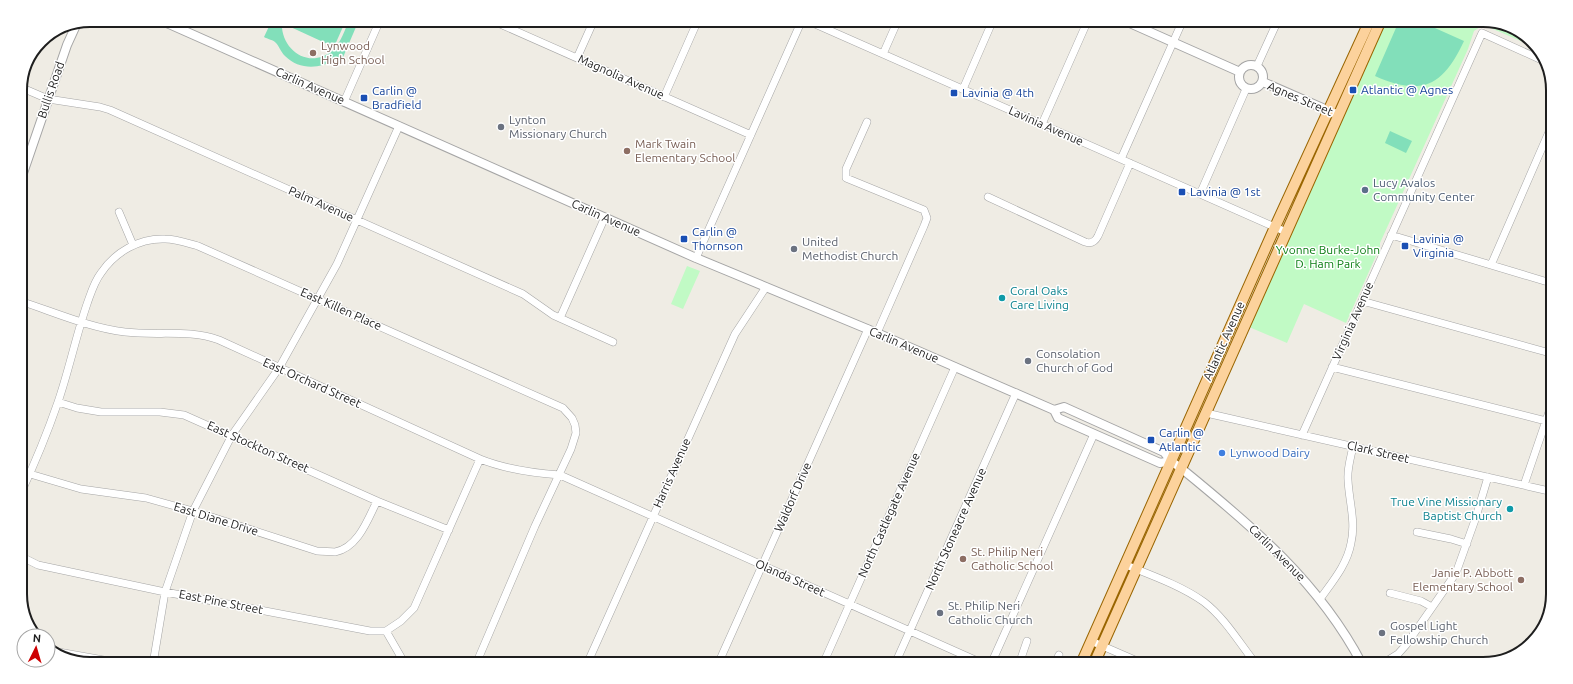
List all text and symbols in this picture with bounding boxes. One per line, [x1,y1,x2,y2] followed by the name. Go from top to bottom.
[321,39,385,66] place label: Lynwood High School
[308,48,318,58] marker: Lynwood High School
[576,52,666,101] street label: Magnolia Avenue
[35,60,66,120] street label: Bullis Road
[274,65,347,107] street label: Carlin Avenue
[1266,79,1335,118] street label: Agnes Street
[1361,83,1453,96] place label: Atlantic @ Agnes
[372,84,422,111] place label: Carlin @ Bradfield
[1348,85,1358,95] marker: Atlantic @ Agnes
[962,86,1034,99] place label: Lavinia @ 4th
[949,88,959,98] marker: Lavinia @ 4th
[359,93,369,103] marker: Carlin @ Bradfield
[1007,103,1085,148] street label: Lavinia Avenue
[509,113,607,140] place label: Lynton Missionary Church
[496,122,506,132] marker: Lynton Missionary Church
[635,137,735,164] place label: Mark Twain Elementary School
[622,146,632,156] marker: Mark Twain Elementary School
[1373,176,1475,203] place label: Lucy Avalos Community Center
[287,183,356,224] street label: Palm Avenue
[1190,185,1261,198] place label: Lavinia @ 1st
[1360,185,1370,195] marker: Lucy Avalos Community Center
[1177,187,1187,197] marker: Lavinia @ 1st
[570,197,643,239] street label: Carlin Avenue
[692,225,743,252] place label: Carlin @ Thornson
[1413,232,1464,259] place label: Lavinia @ Virginia
[679,234,689,244] marker: Carlin @ Thornson
[802,235,898,262] place label: United Methodist Church
[1400,241,1410,251] marker: Lavinia @ Virginia
[1276,243,1380,270] park label: Yvonne Burke-John D. Ham Park
[789,244,799,254] marker: United Methodist Church
[1329,280,1376,362] street label: Virginia Avenue
[1010,284,1069,311] place label: Coral Oaks Care Living
[299,285,384,332] street label: East Killen Place
[997,293,1007,303] marker: Coral Oaks Care Living
[1200,299,1247,382] street label: Atlantic Avenue
[868,324,941,365] street label: Carlin Avenue
[1036,347,1113,374] place label: Consolation Church of God
[261,355,363,410] street label: East Orchard Street
[1023,356,1033,366] marker: Consolation Church of God
[205,418,311,475] street label: East Stockton Street
[1159,426,1204,453] place label: Carlin @ Atlantic
[1146,435,1156,445] marker: Carlin @ Atlantic
[650,436,693,510] street label: Harris Avenue
[1346,438,1411,465] street label: Clark Street
[1230,446,1310,459] place label: Lynwood Dairy
[1217,448,1227,458] marker: Lynwood Dairy
[855,450,922,579] street label: North Castlegate Avenue
[771,460,814,533] street label: Waldorf Drive
[923,466,988,592] street label: North Stoneacre Avenue
[1391,495,1502,522] place label: True Vine Missionary Baptist Church
[172,499,260,538] street label: East Diane Drive
[1505,504,1515,514] marker: True Vine Missionary Baptist Church
[1247,522,1308,583] street label: Carlin Avenue
[971,545,1053,572] place label: St. Philip Neri Catholic School
[958,554,968,564] marker: St. Philip Neri Catholic School
[753,556,827,599] street label: Olanda Street
[1413,566,1513,593] place label: Janie P. Abbott Elementary School
[1516,575,1526,585] marker: Janie P. Abbott Elementary School
[178,587,265,616] street label: East Pine Street
[948,599,1033,626] place label: St. Philip Neri Catholic Church
[935,608,945,618] marker: St. Philip Neri Catholic Church
[1390,619,1488,646] place label: Gospel Light Fellowship Church
[16,628,56,668] north arrow
[1377,628,1387,638] marker: Gospel Light Fellowship Church
[32,632,41,644] text: N

